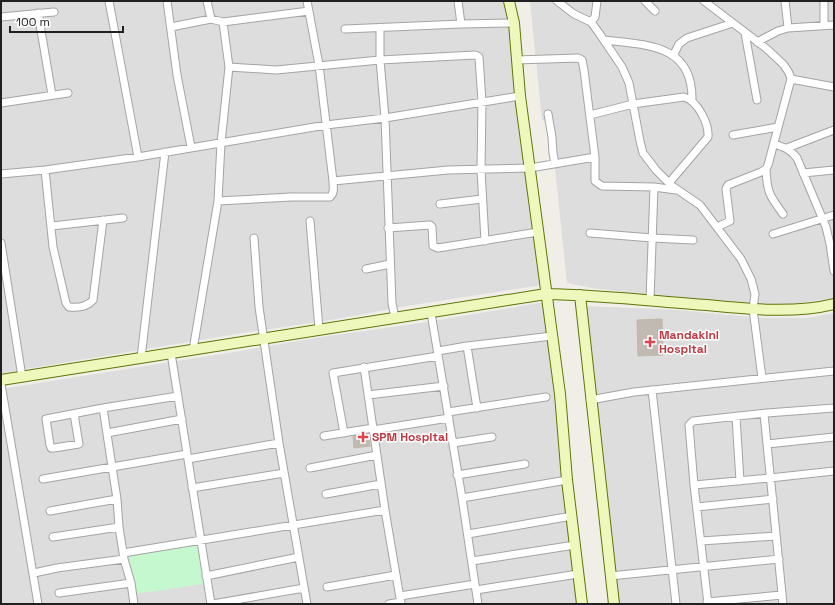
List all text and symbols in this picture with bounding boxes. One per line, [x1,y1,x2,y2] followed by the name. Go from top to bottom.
[10,8,123,34] scale bar
[16,14,50,30] text: 100 m
[659,327,719,357] place label: Mandakini Hospital
[644,336,656,348] marker: Mandakini Hospital
[372,429,448,445] place label: SPM Hospital
[357,431,369,443] marker: SPM Hospital

